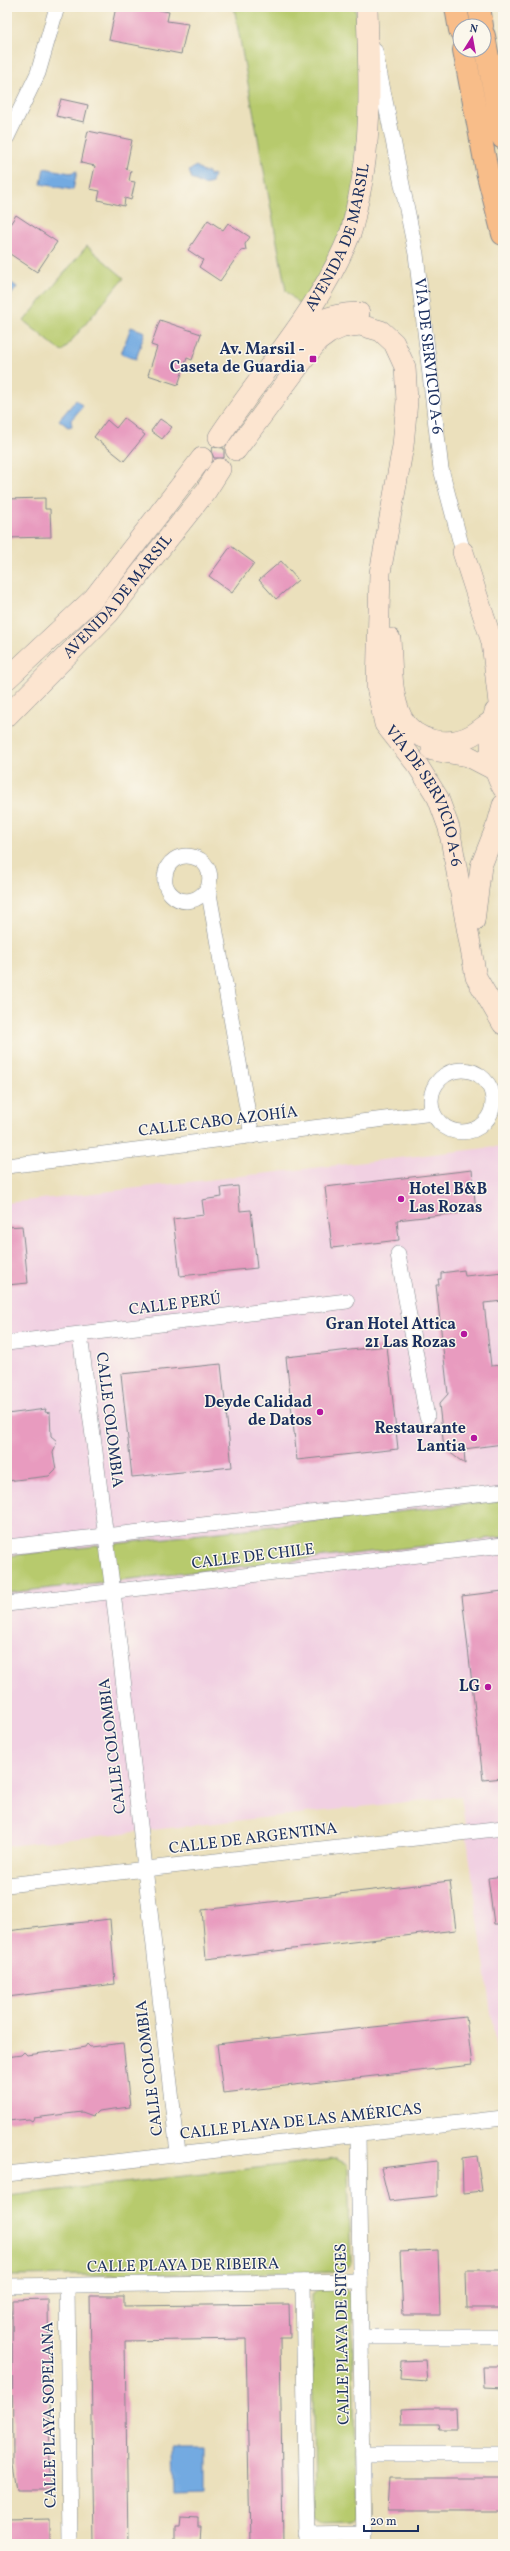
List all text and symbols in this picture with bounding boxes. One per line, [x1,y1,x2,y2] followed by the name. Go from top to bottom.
[452,18,492,58] north arrow
[468,22,479,38] text: N
[300,162,376,316] street label: AVENIDA DE MARSIL
[408,277,448,436] street label: VÍA DE SERVICIO A-6
[170,339,305,379] place label: Av. Marsil - Caseta de Guardia
[308,354,318,364] marker: Av. Marsil - Caseta de Guardia
[58,530,178,664] street label: AVENIDA DE MARSIL
[379,721,467,868] street label: VÍA DE SERVICIO A-6
[137,1101,299,1143] street label: CALLE CABO AZOHÍA
[409,1179,487,1219] place label: Hotel B&B Las Rozas
[396,1194,406,1204] marker: Hotel B&B Las Rozas
[128,1288,223,1322] street label: CALLE PERÚ
[326,1314,456,1354] place label: Gran Hotel Attica 21 Las Rozas
[459,1329,469,1339] marker: Gran Hotel Attica 21 Las Rozas
[90,1351,128,1489] street label: CALLE COLOMBIA
[204,1392,312,1432] place label: Deyde Calidad de Datos
[315,1407,325,1417] marker: Deyde Calidad de Datos
[374,1418,466,1458] place label: Restaurante Lantia
[469,1433,479,1443] marker: Restaurante Lantia
[190,1539,316,1575] street label: CALLE DE CHILE
[459,1676,480,1698] place label: LG
[94,1677,132,1815] street label: CALLE COLOMBIA
[483,1682,493,1692] marker: LG
[168,1818,338,1860] street label: CALLE DE ARGENTINA
[131,1999,169,2137] street label: CALLE COLOMBIA
[179,2098,423,2146] street label: CALLE PLAYA DE LAS AMÉRICAS
[330,2243,356,2425] street label: CALLE PLAYA DE SITGES
[87,2253,279,2279] street label: CALLE PLAYA DE RIBEIRA
[37,2322,63,2508] street label: CALLE PLAYA SOPELANA
[364,2507,418,2533] scale bar
[370,2514,397,2530] text: 20 m

